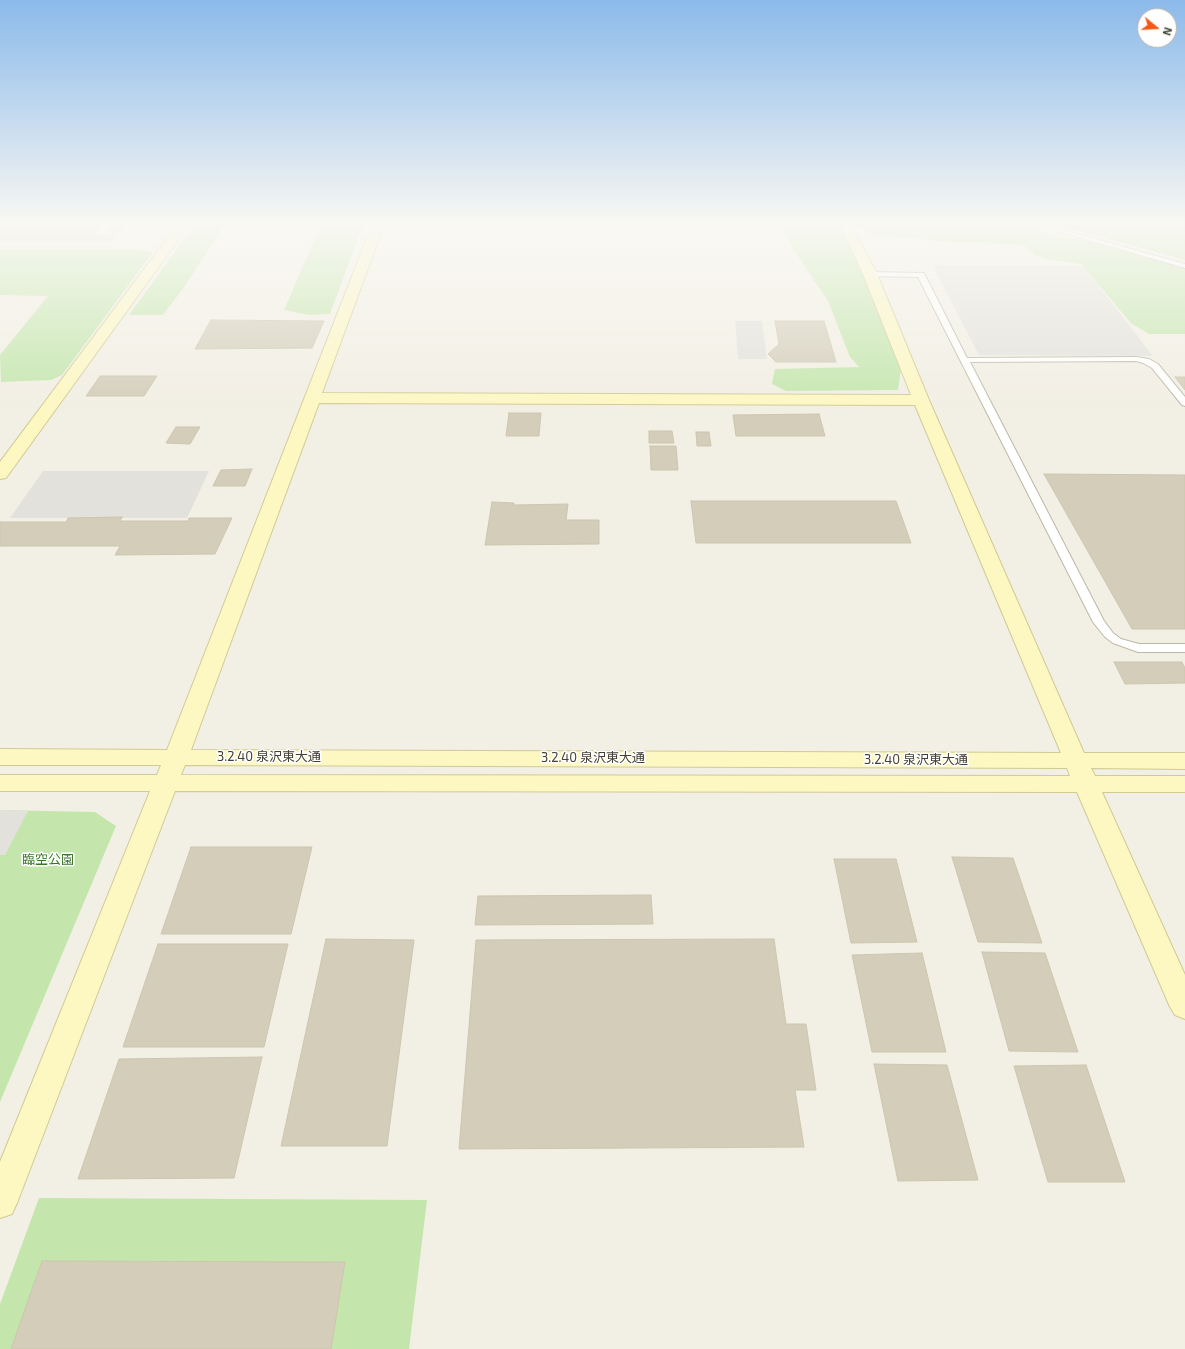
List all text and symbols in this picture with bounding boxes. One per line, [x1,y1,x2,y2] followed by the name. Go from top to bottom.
[1137,8,1177,48] north arrow
[1161,26,1175,37] text: N
[217,749,321,765] street label: 3.2.40 泉沢東大通
[541,750,645,766] street label: 3.2.40 泉沢東大通
[864,752,968,768] street label: 3.2.40 泉沢東大通
[22,852,74,868] park label: 臨空公園

